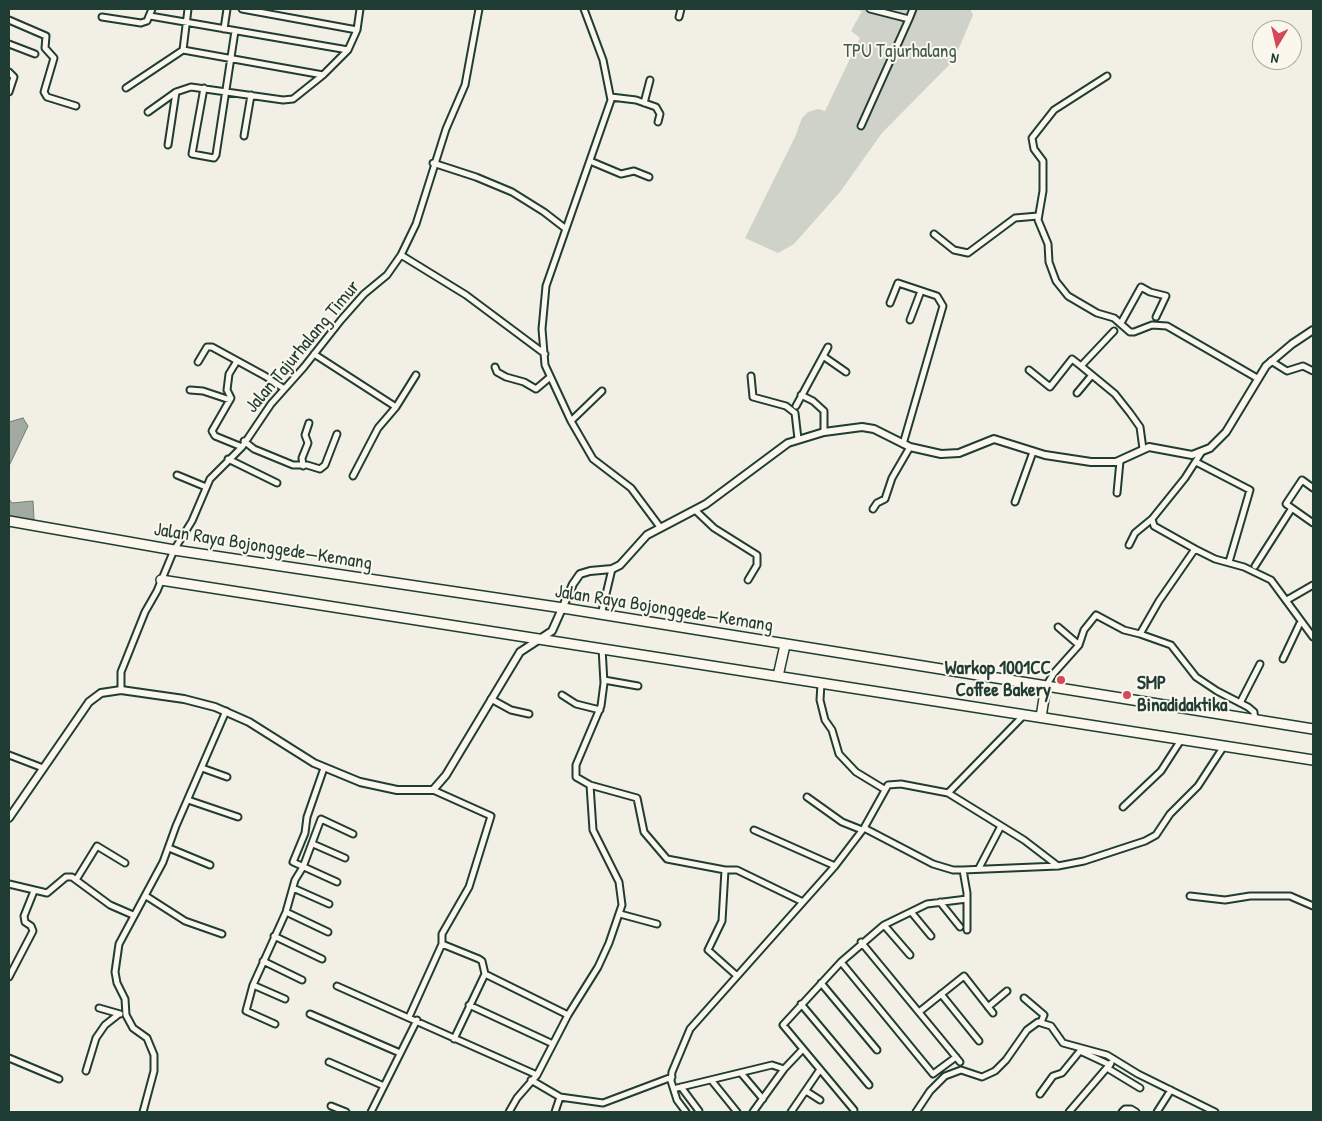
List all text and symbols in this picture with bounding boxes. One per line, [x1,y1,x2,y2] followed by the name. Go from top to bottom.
[1252,20,1302,70] north arrow
[843,41,957,63] park label: TPU Tajurhalang
[1270,49,1280,69] text: N
[241,276,365,418] street label: Jalan Tajurhalang Timur
[152,518,374,576] street label: Jalan Raya Bojonggede—Kemang
[553,580,775,638] street label: Jalan Raya Bojonggede—Kemang
[945,658,1051,702] place label: Warkop 1001CC Coffee Bakery
[1137,673,1227,717] place label: SMP Binadidaktika
[1055,674,1067,686] marker: Warkop 1001CC Coffee Bakery
[1121,689,1133,701] marker: SMP Binadidaktika

